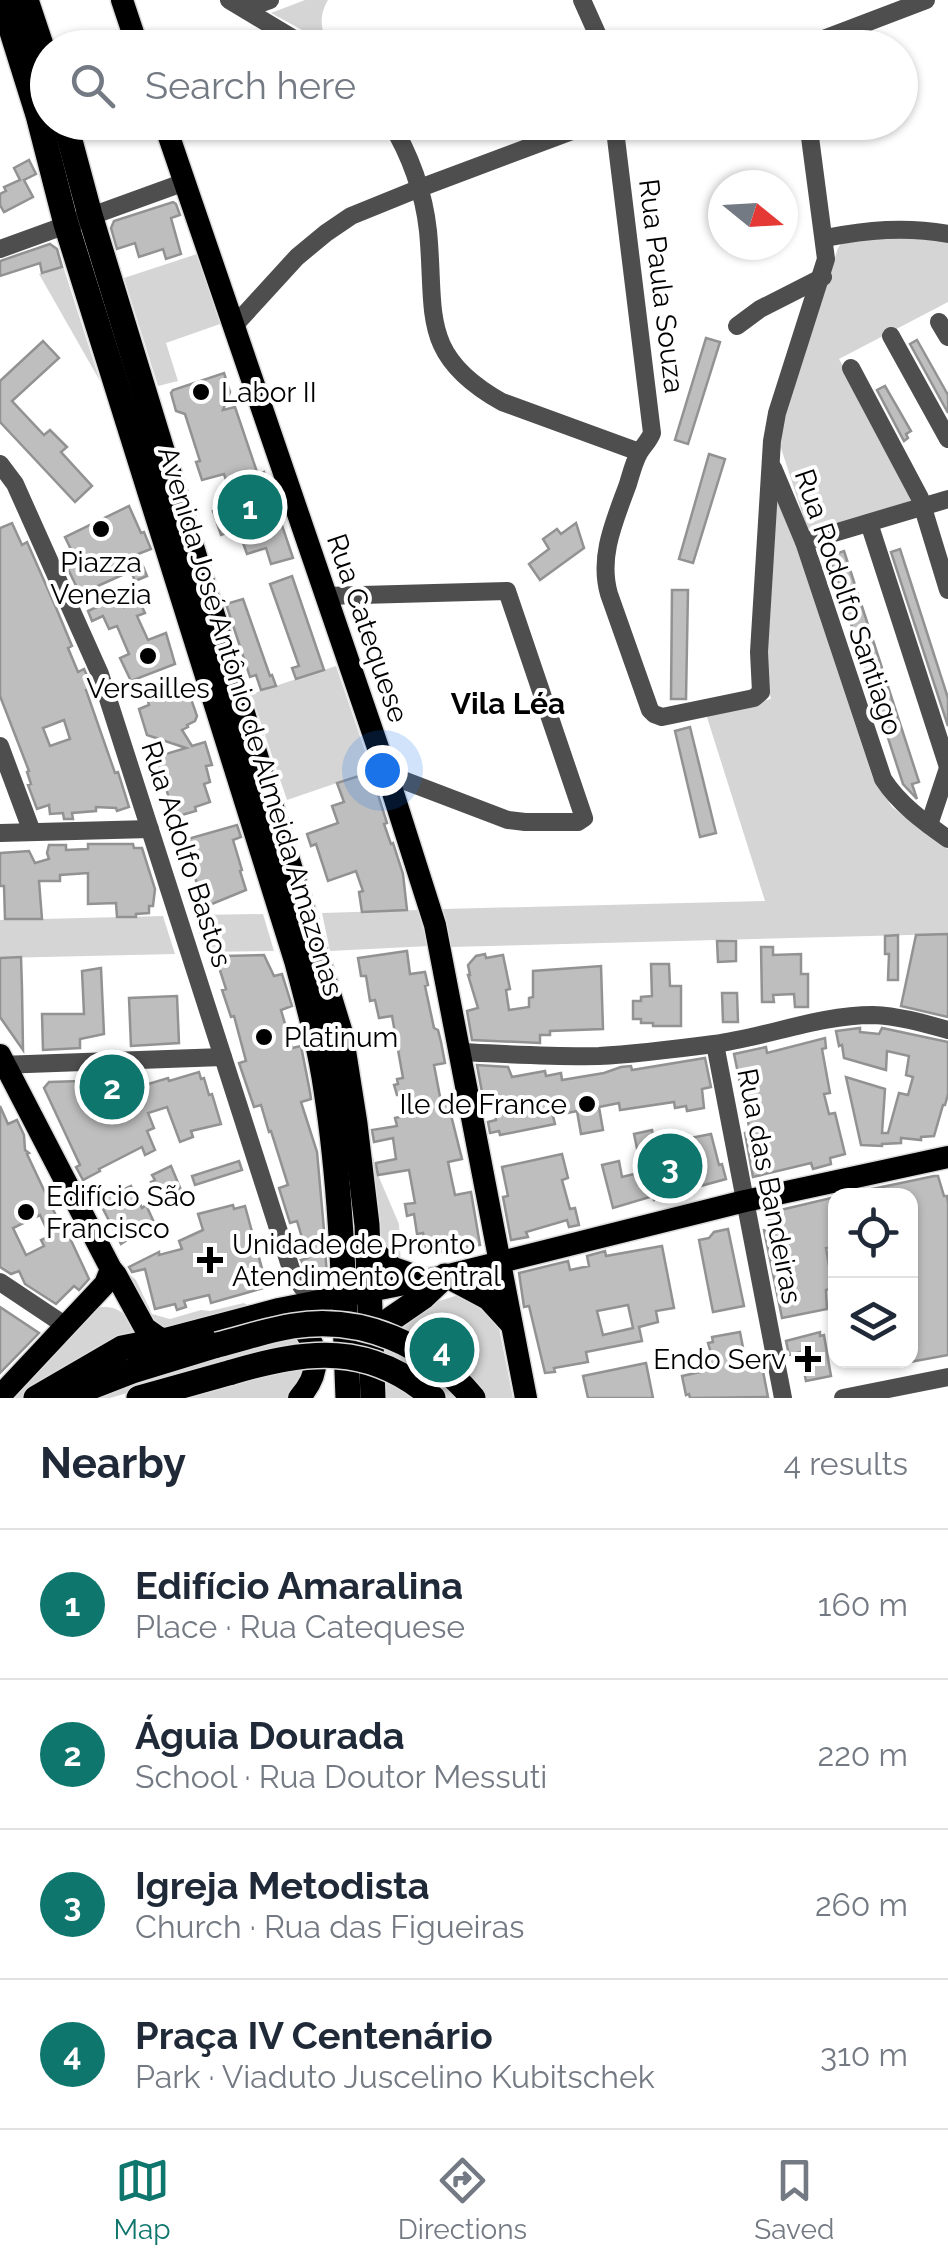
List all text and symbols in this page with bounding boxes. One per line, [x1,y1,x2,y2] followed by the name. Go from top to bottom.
[30,30,918,140] search box
[65,58,120,113] icon: search
[145,63,356,108] text: Search here
[708,170,798,260] north arrow
[632,177,691,395] street label: Rua Paula Souza
[221,376,317,409] place label: Labor II
[190,381,212,403] marker: Labor II
[151,443,350,1000] street label: Avenida José Antônio de Almeida Amazonas
[788,465,910,739] street label: Rua Rodolfo Santiago
[218,470,282,544] pin: 1
[90,518,112,540] marker: Piazza Venezia
[320,529,415,727] street label: Rua Catequese
[50,546,152,611] place label: Piazza Venezia
[137,645,159,667] marker: Versailles
[86,672,210,705] place label: Versailles
[451,686,565,721] district label: Vila Léa
[134,737,239,971] street label: Rua Adolfo Bastos
[357,745,408,796] your location
[284,1021,398,1054] place label: Platinum
[253,1026,275,1048] marker: Platinum
[80,1050,144,1124] pin: 2
[730,1066,809,1307] street label: Rua das Bandeiras
[399,1088,567,1121] place label: Ile de France
[576,1093,598,1115] marker: Ile de France
[638,1128,702,1204] pin: 3
[46,1180,196,1245] place label: Edifício São Francisco
[828,1188,918,1368] map controls
[828,1188,918,1278] button: locate
[15,1201,37,1223] marker: Edifício São Francisco
[232,1228,501,1293] place label: Unidade de Pronto Atendimento Central
[197,1247,223,1273] marker: Unidade de Pronto Atendimento Central
[828,1278,918,1368] button: layers
[410,1312,474,1388] pin: 4
[653,1343,786,1376] place label: Endo Serv
[795,1346,821,1372] marker: Endo Serv
[40,1439,186,1488] text: Nearby
[784,1445,908,1482] text: 4 results
[135,1563,463,1608] text: Edifício Amaralina
[65,1586,80,1623] text: 1
[818,1586,908,1623] text: 160 m
[135,1608,465,1645] text: Place · Rua Catequese
[135,1713,405,1758] text: Águia Dourada
[63,1736,82,1773] text: 2
[818,1736,908,1773] text: 220 m
[135,1758,547,1795] text: School · Rua Doutor Messuti
[135,1863,429,1908] text: Igreja Metodista
[64,1886,81,1923] text: 3
[815,1886,908,1923] text: 260 m
[135,1908,525,1945] text: Church · Rua das Figueiras
[135,2013,493,2058] text: Praça IV Centenário
[63,2036,82,2073] text: 4
[820,2036,908,2073] text: 310 m
[135,2058,655,2095] text: Park · Viaduto Juscelino Kubitschek
[114,2153,171,2246] tab: Map
[398,2153,527,2246] tab: Directions
[754,2153,834,2246] tab: Saved

